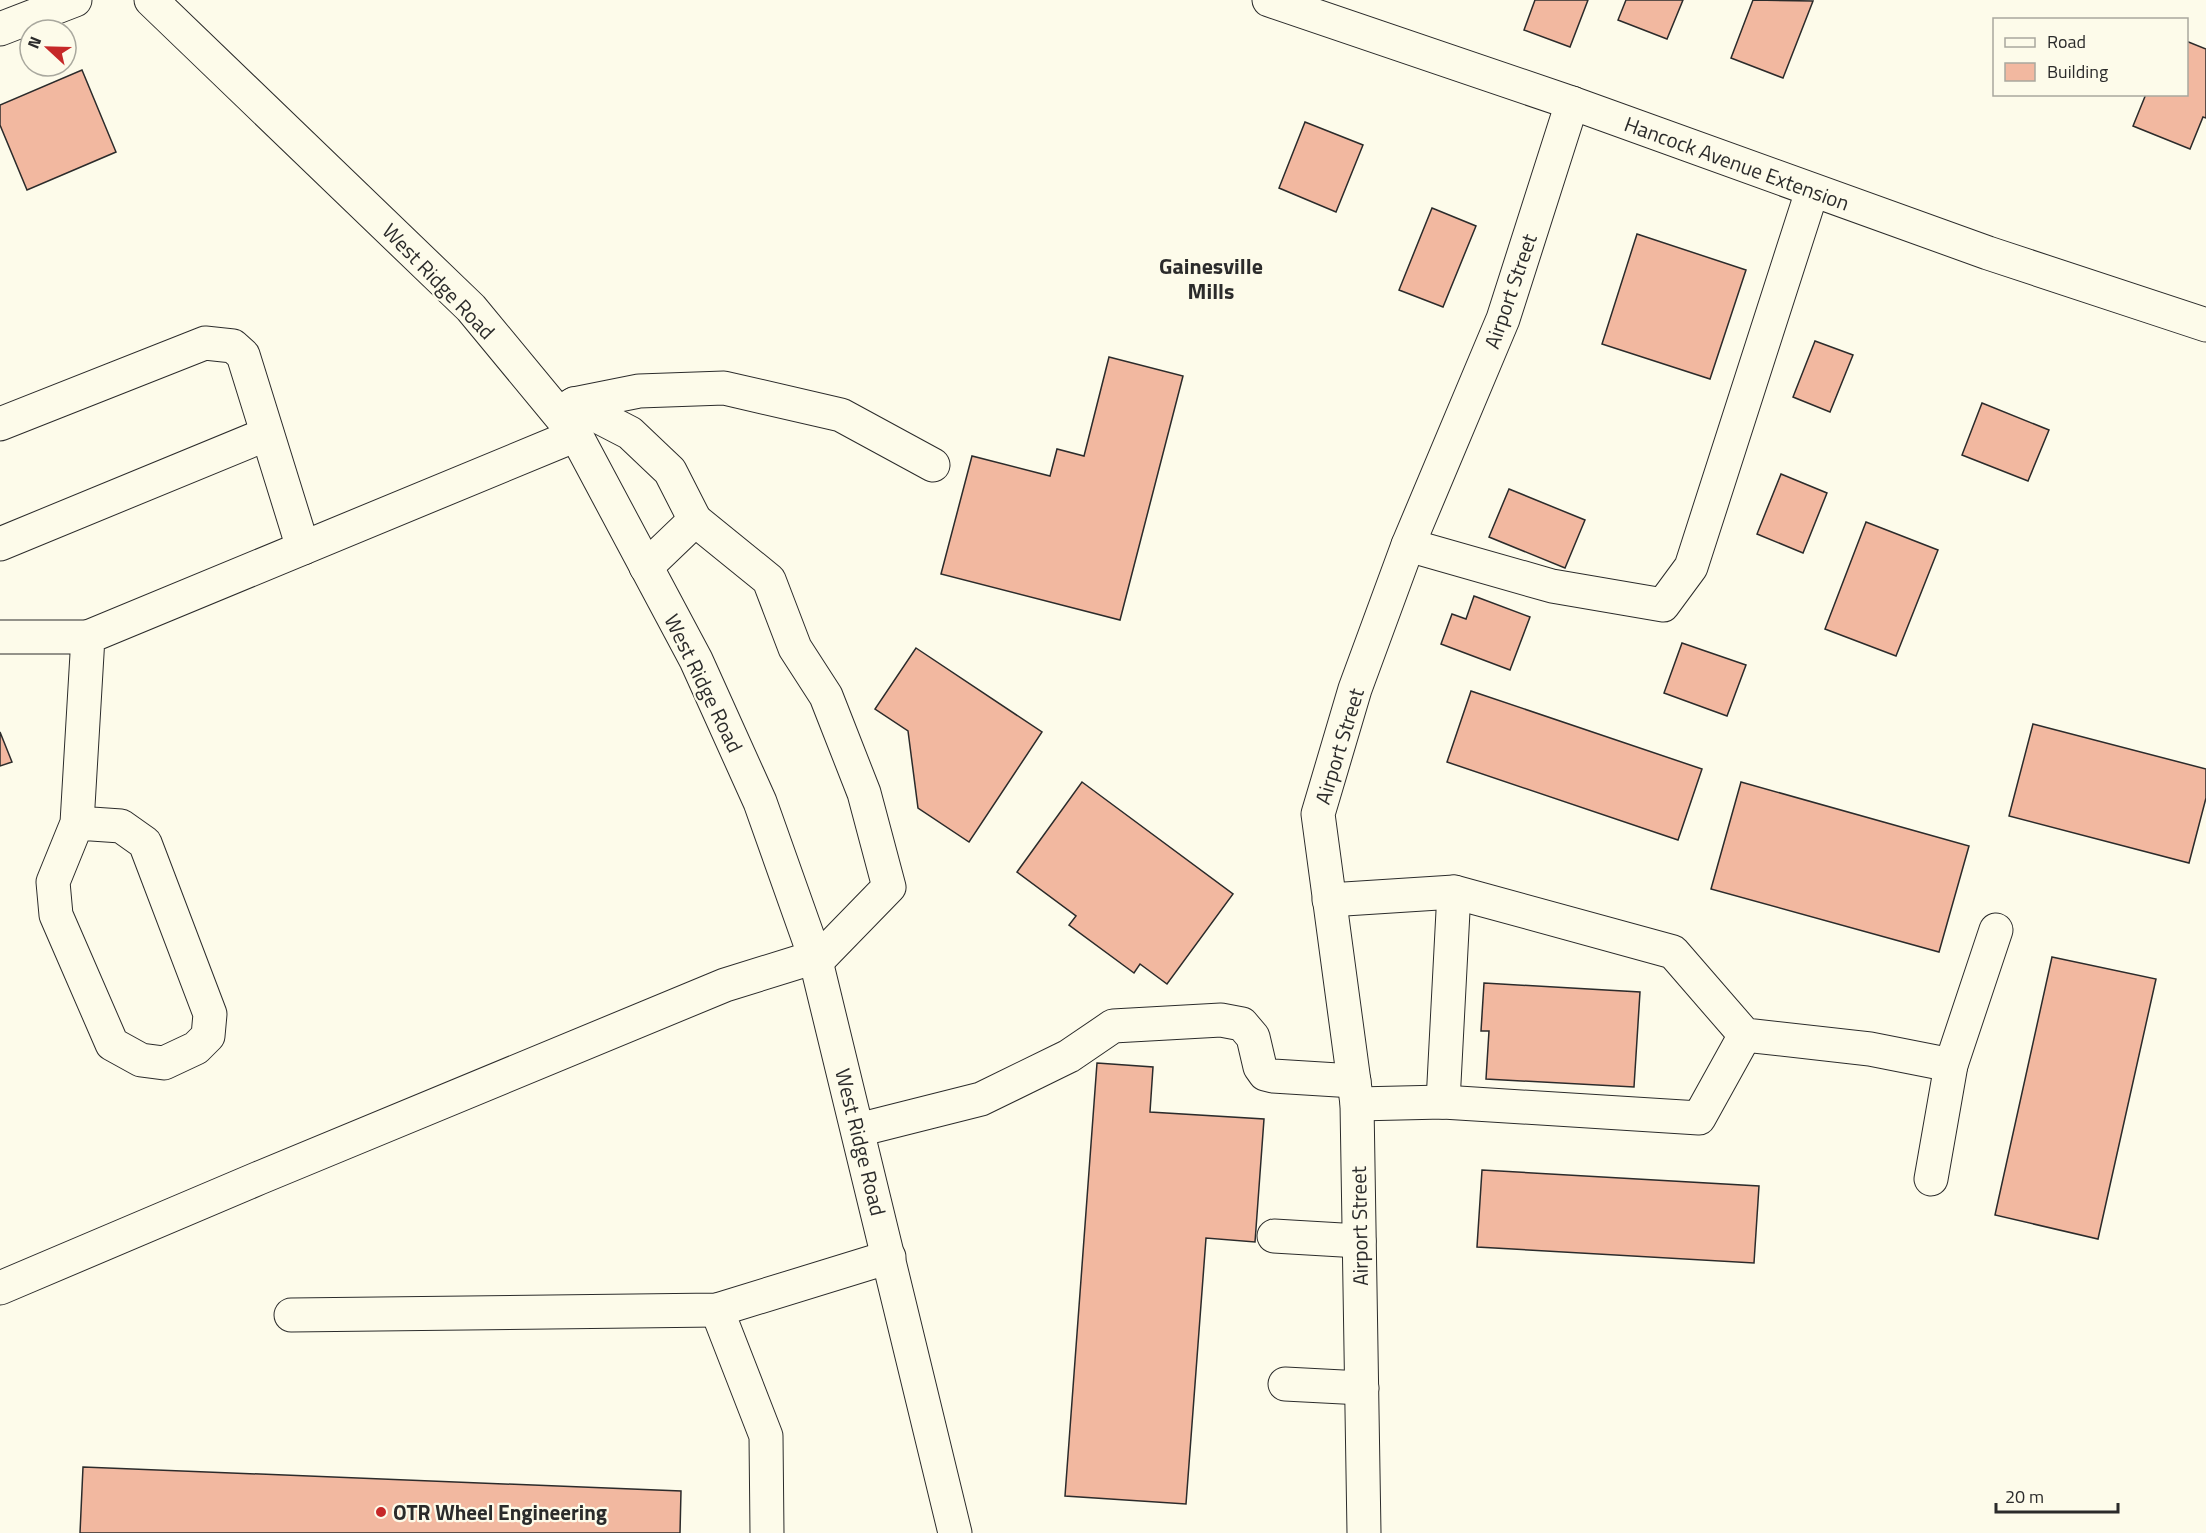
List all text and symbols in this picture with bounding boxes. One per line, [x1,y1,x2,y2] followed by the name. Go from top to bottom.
[18,18,78,78] north arrow
[1993,18,2188,96] legend
[2047,28,2086,55] text: Road
[21,33,47,52] text: N
[2047,58,2108,85] text: Building
[1620,107,1854,219] street label: Hancock Avenue Extension
[375,216,503,346] street label: West Ridge Road
[1475,229,1545,353] street label: Airport Street
[1159,249,1263,308] district label: Gainesville Mills
[657,608,751,758] street label: West Ridge Road
[1306,683,1372,808] street label: Airport Street
[827,1065,895,1219] street label: West Ridge Road
[1342,1165,1376,1286] street label: Airport Street
[1996,1476,2118,1514] scale bar
[2005,1483,2044,1510] text: 20 m
[393,1496,607,1528] place label: OTR Wheel Engineering
[374,1505,388,1519] marker: OTR Wheel Engineering

